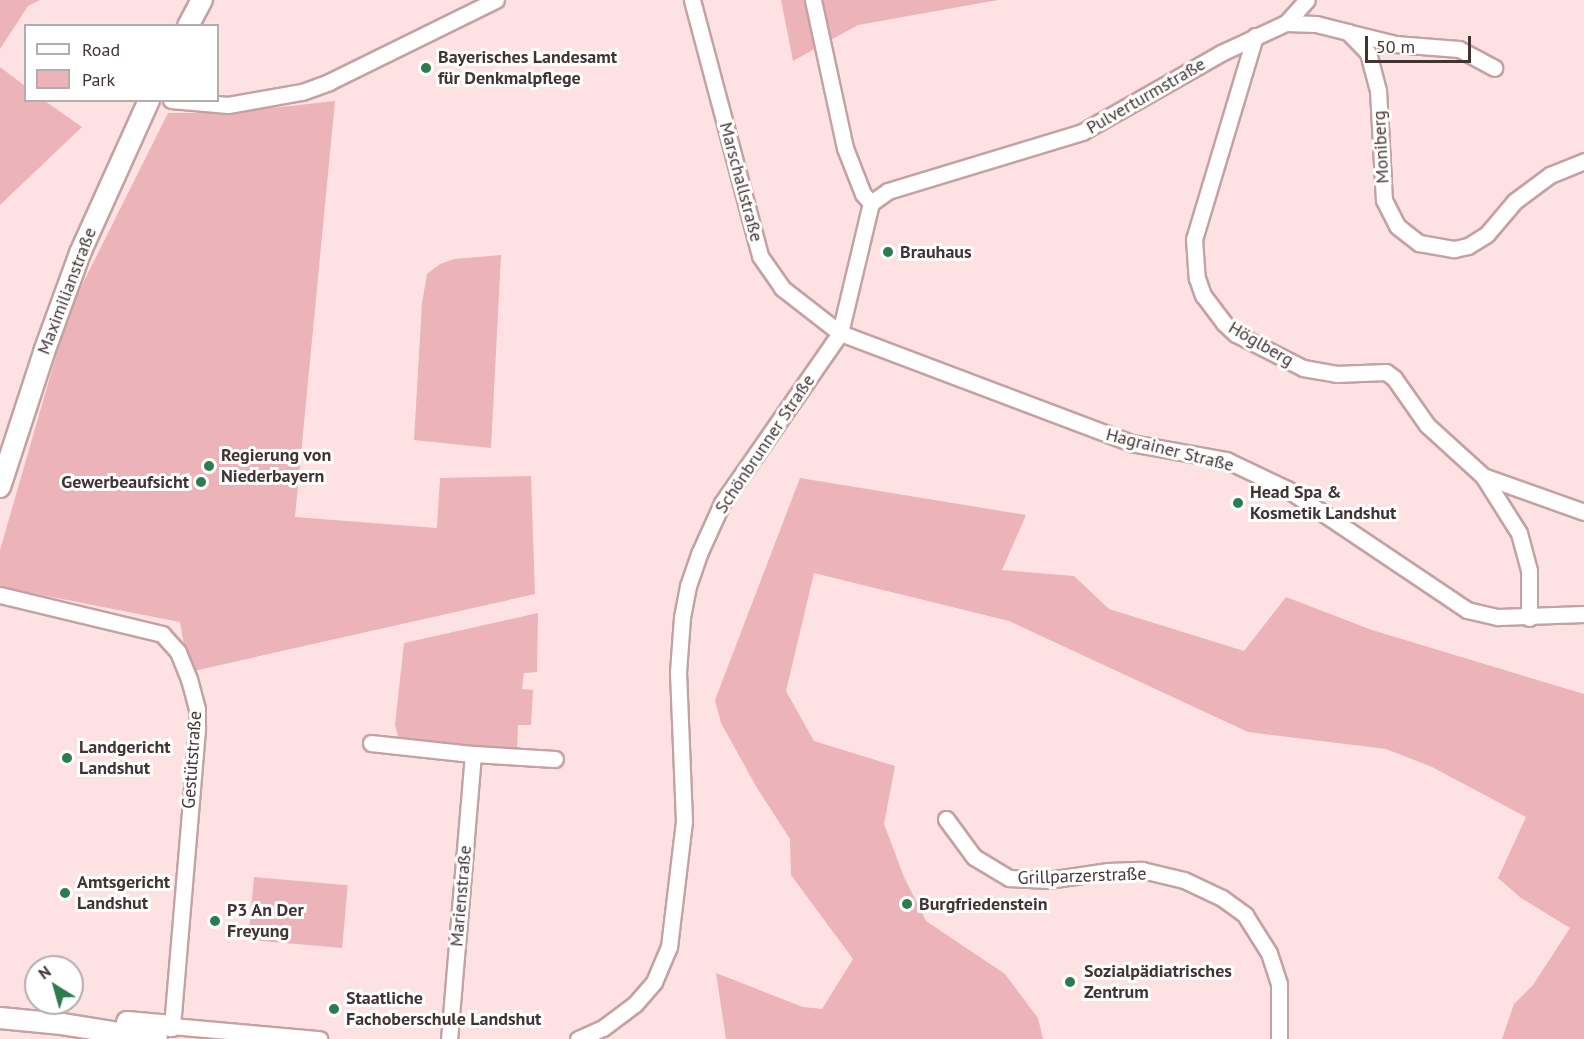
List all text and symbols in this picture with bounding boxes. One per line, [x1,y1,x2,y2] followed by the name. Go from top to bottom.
[24,24,219,102] legend
[1368,24,1474,62] scale bar
[1376,35,1415,58] text: 50 m
[82,38,120,61] text: Road
[438,47,617,90] place label: Bayerisches Landesamt für Denkmalpflege
[1083,53,1209,139] street label: Pulverturmstraße
[419,61,433,75] marker: Bayerisches Landesamt für Denkmalpflege
[82,68,115,91] text: Park
[1368,110,1394,184] street label: Moniberg
[715,120,767,244] street label: Marschallstraße
[33,225,101,357] street label: Maximilianstraße
[900,241,972,263] place label: Brauhaus
[881,245,895,259] marker: Brauhaus
[1225,317,1297,371] street label: Höglberg
[711,370,819,518] street label: Schönbrunner Straße
[1104,424,1236,476] street label: Hagrainer Straße
[221,445,332,488] place label: Regierung von Niederbayern
[202,459,216,473] marker: Regierung von Niederbayern
[61,471,189,493] place label: Gewerbeaufsicht
[194,475,208,489] marker: Gewerbeaufsicht
[1250,482,1397,524] place label: Head Spa & Kosmetik Landshut
[1231,496,1245,510] marker: Head Spa & Kosmetik Landshut
[178,710,206,810] street label: Gestütstraße
[79,737,171,780] place label: Landgericht Landshut
[60,751,74,765] marker: Landgericht Landshut
[446,844,476,948] street label: Marienstraße
[1017,863,1147,889] street label: Grillparzerstraße
[77,872,170,914] place label: Amtsgericht Landshut
[58,886,72,900] marker: Amtsgericht Landshut
[919,893,1048,915] place label: Burgfriedenstein
[900,897,914,911] marker: Burgfriedenstein
[227,900,304,942] place label: P3 An Der Freyung
[208,914,222,928] marker: P3 An Der Freyung
[24,955,84,1015] north arrow
[34,961,55,983] text: N
[1084,961,1232,1004] place label: Sozialpädiatrisches Zentrum
[1061,973,1079,991] marker: Sozialpädiatrisches Zentrum
[346,988,541,1030] place label: Staatliche Fachoberschule Landshut
[327,1002,341,1016] marker: Staatliche Fachoberschule Landshut

